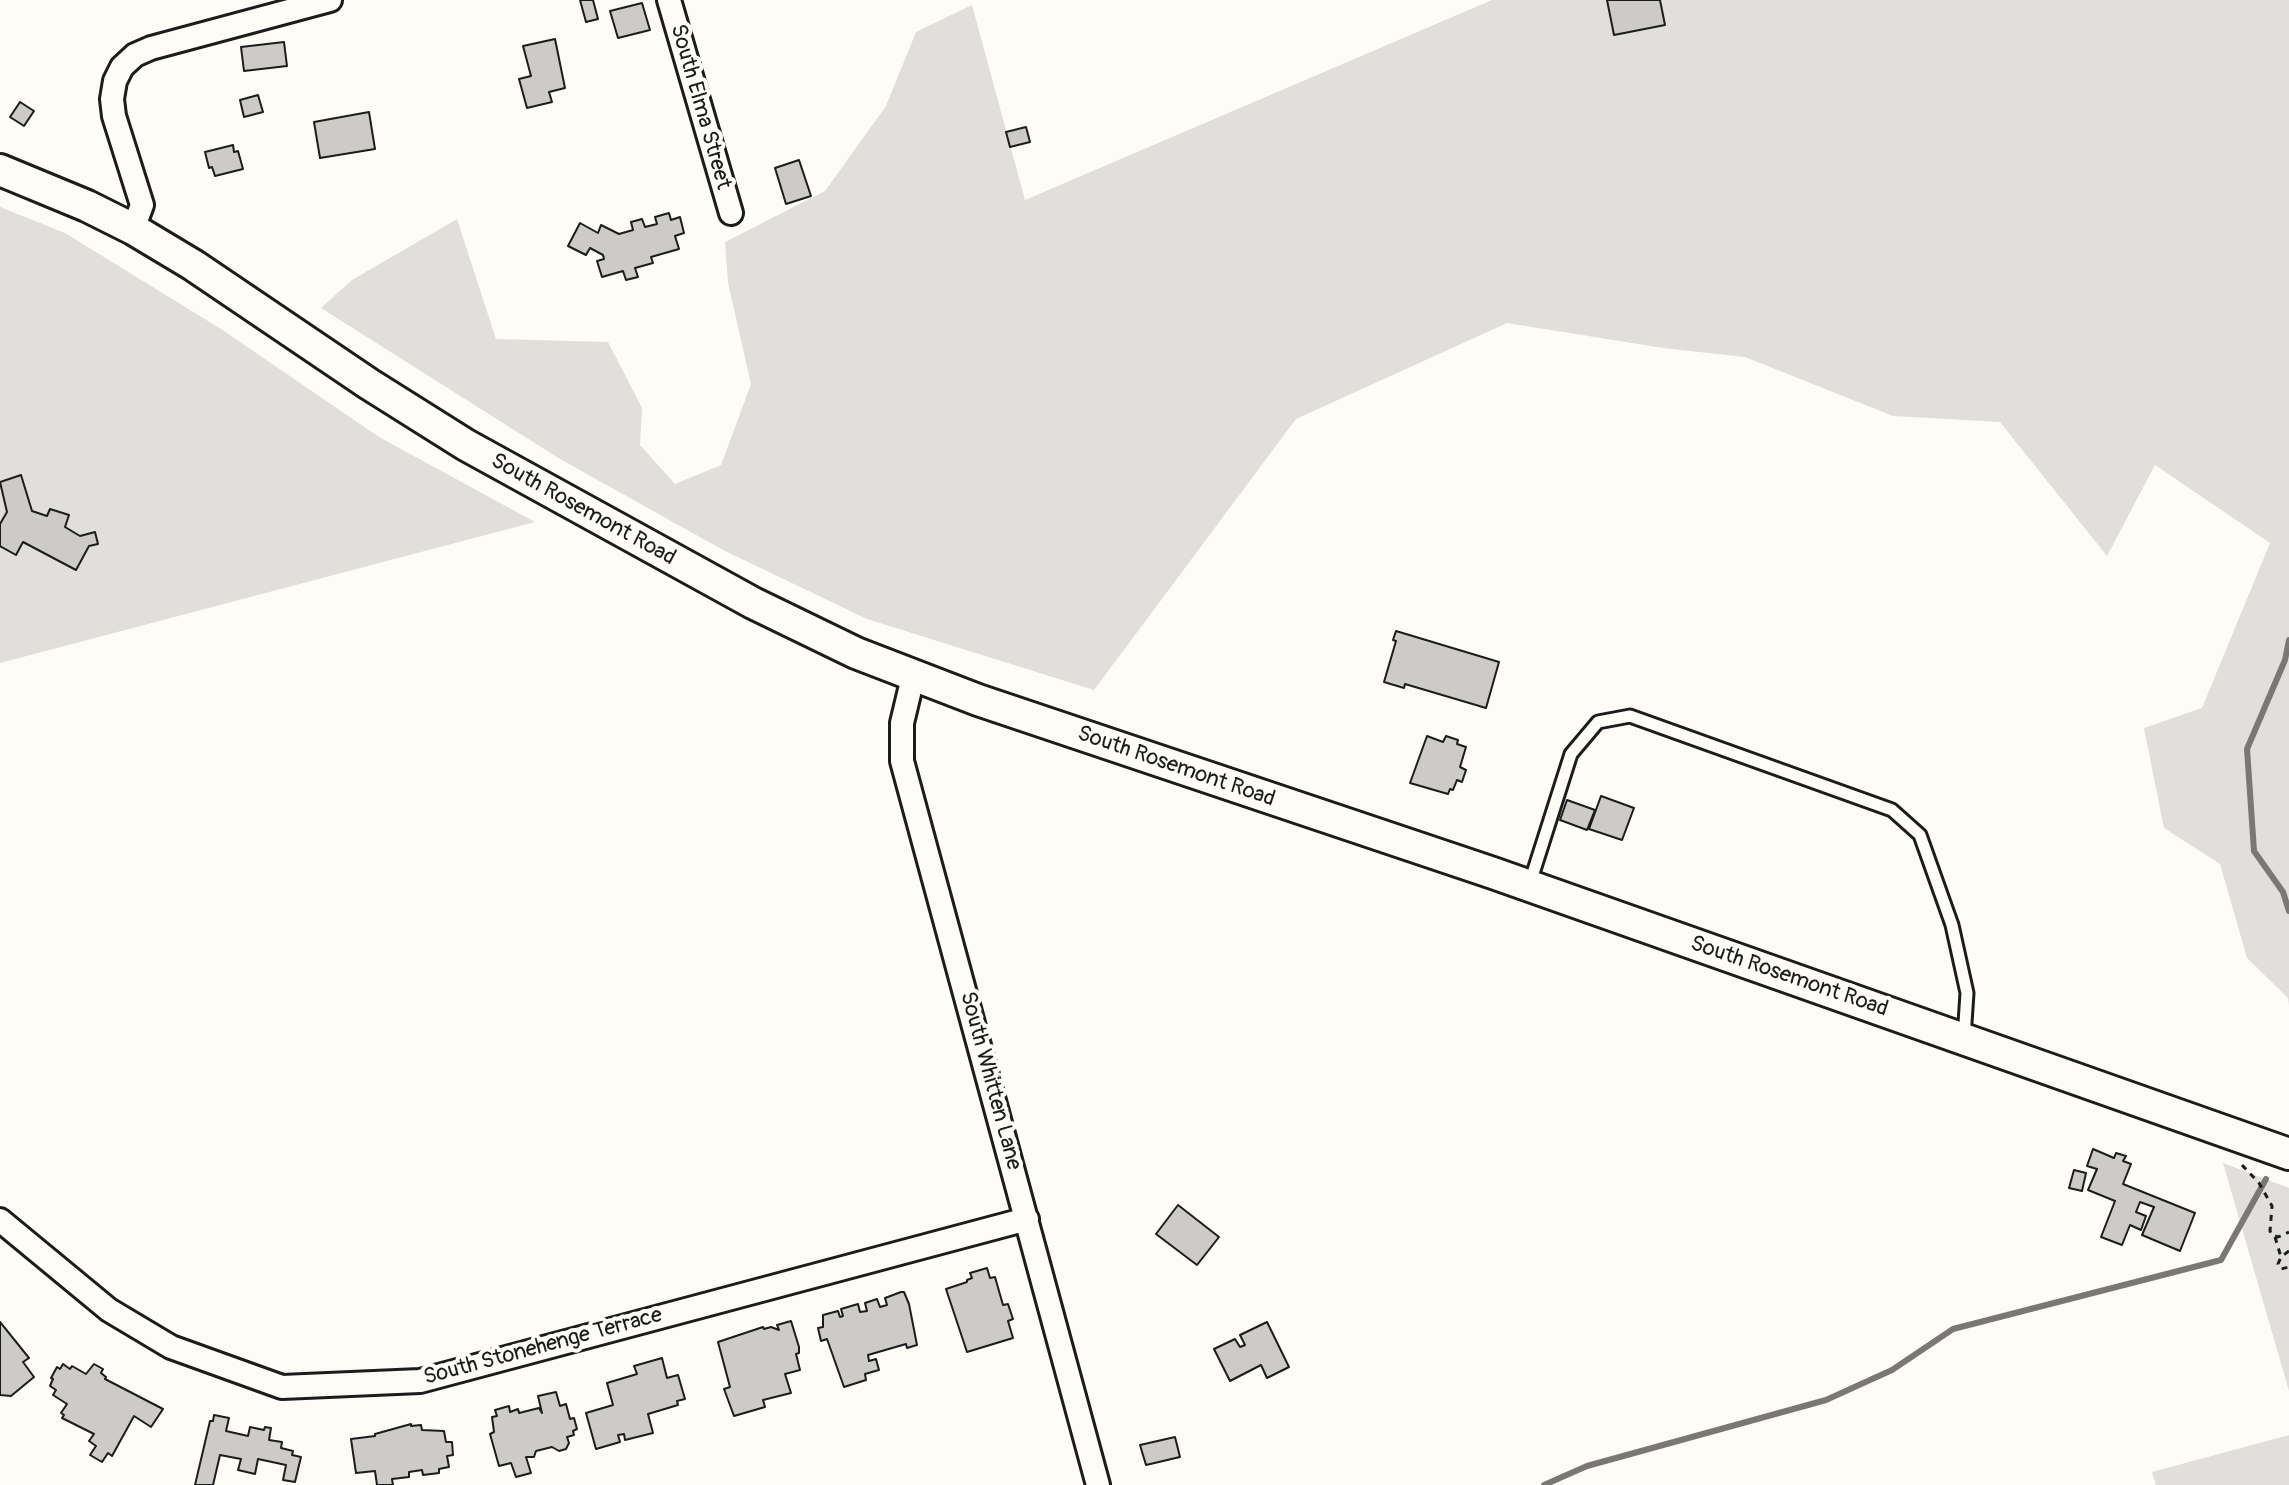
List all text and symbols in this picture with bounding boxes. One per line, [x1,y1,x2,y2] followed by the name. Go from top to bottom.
[664,21,736,193] street label: South Elma Street
[486,448,680,572] street label: South Rosemont Road
[1074,721,1278,813] street label: South Rosemont Road
[1687,931,1891,1023] street label: South Rosemont Road
[953,989,1027,1173] street label: South Whitten Lane
[421,1302,665,1392] street label: South Stonehenge Terrace

